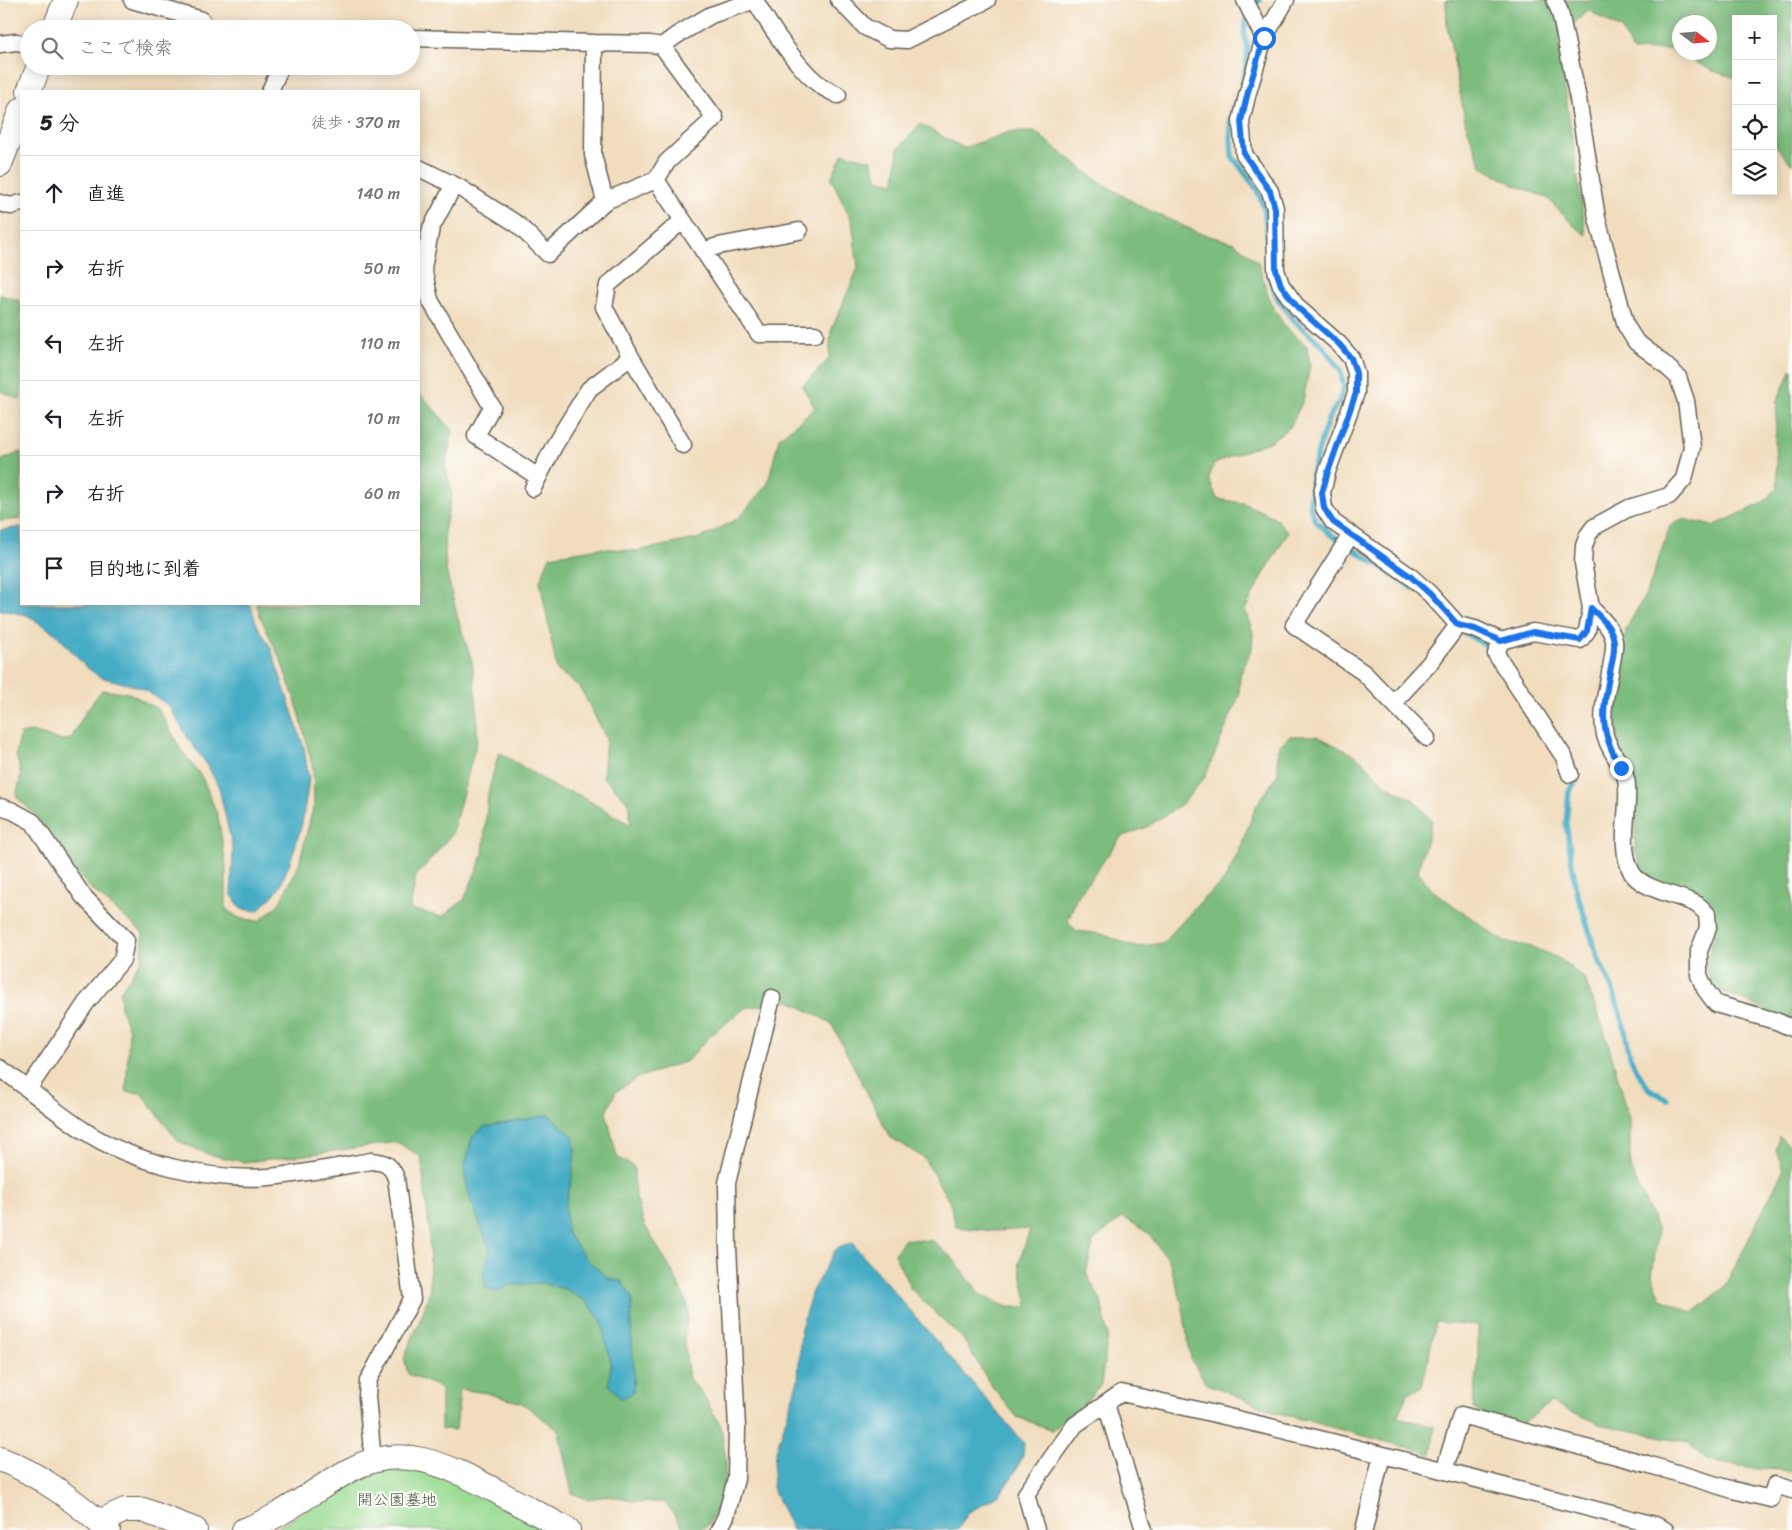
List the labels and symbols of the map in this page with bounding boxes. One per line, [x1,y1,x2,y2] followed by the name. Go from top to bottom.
[1672,15,1717,60] north arrow
[1253,27,1276,50] route start
[1610,757,1633,780] route end
[357,1485,437,1514] park label: 開公園墓地

